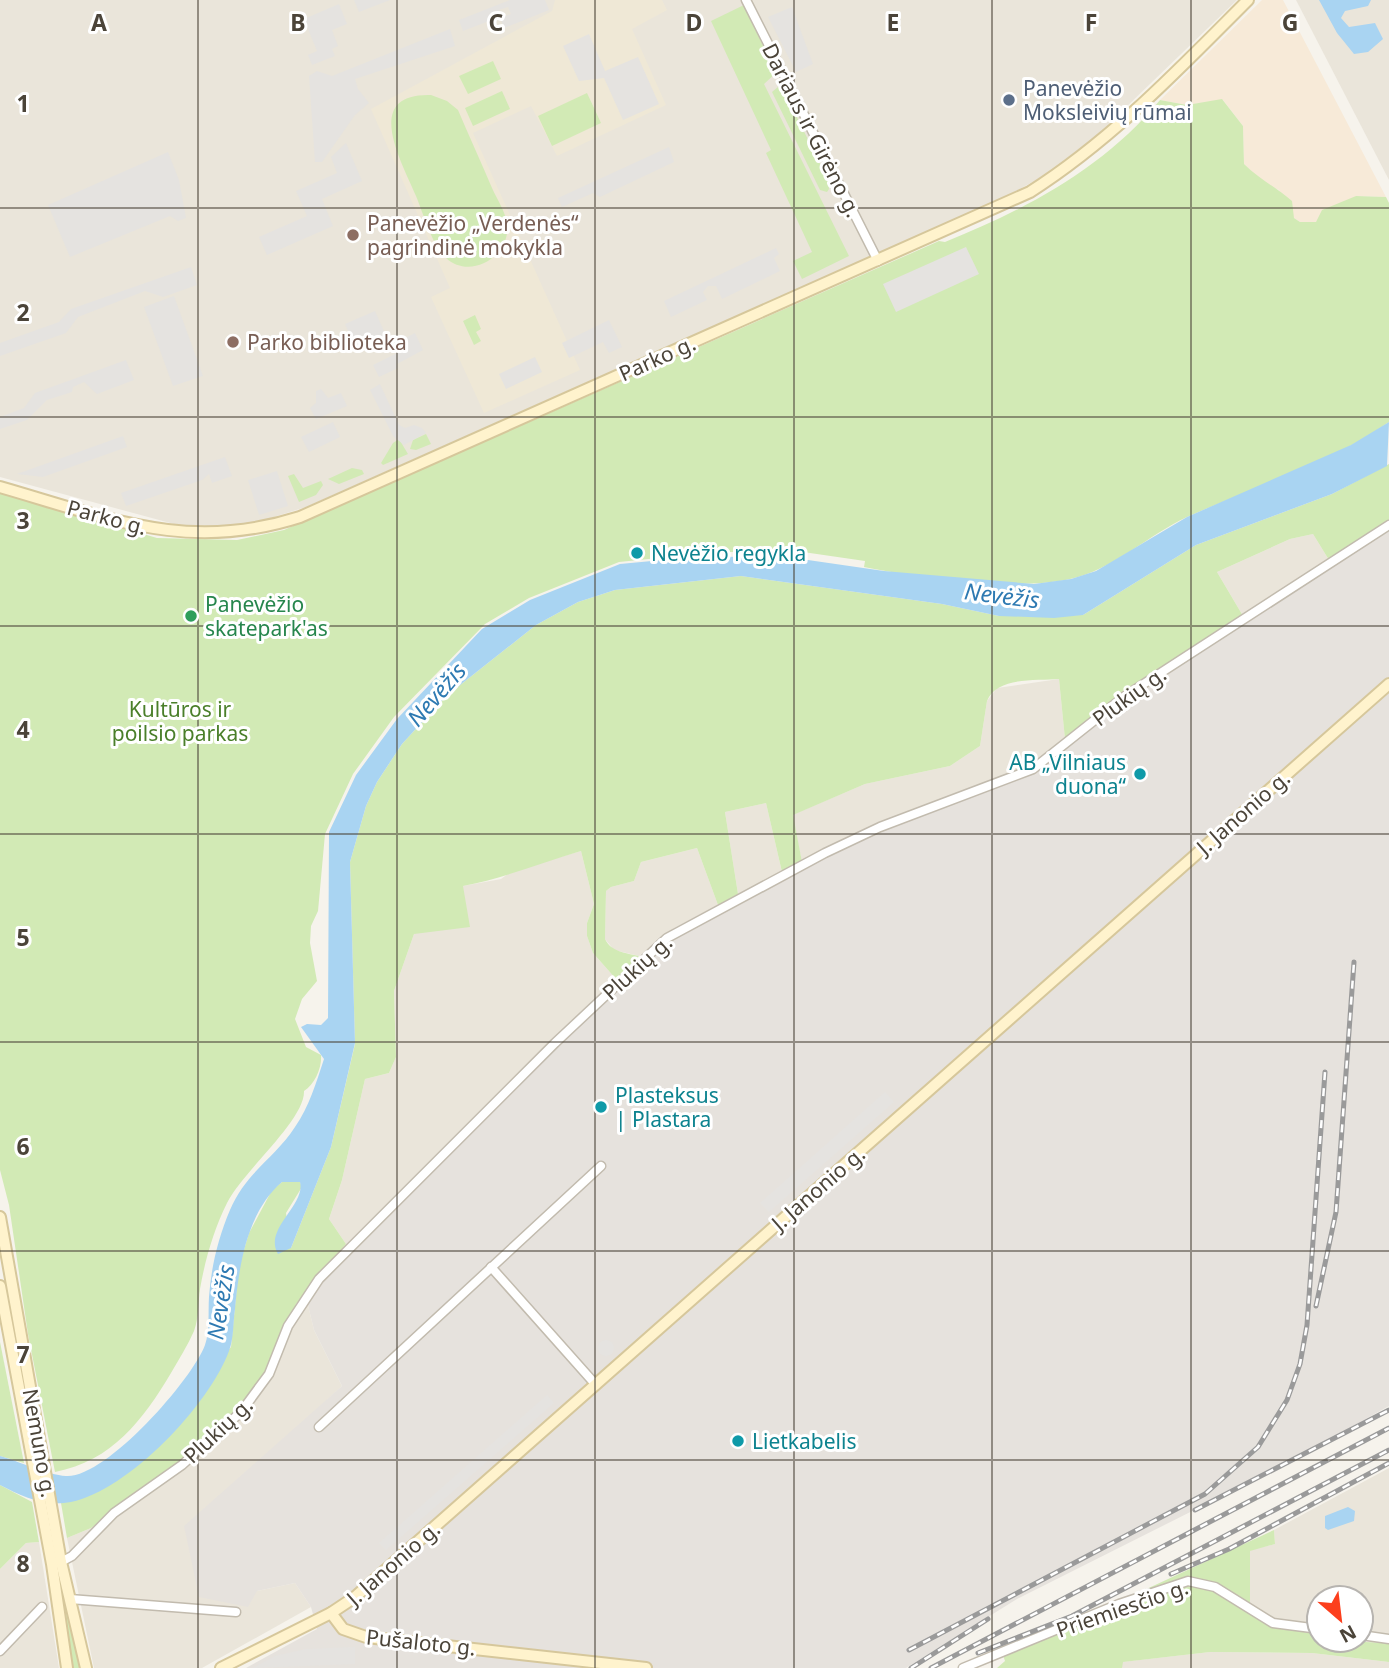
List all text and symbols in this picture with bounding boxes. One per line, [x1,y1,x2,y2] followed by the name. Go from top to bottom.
[91,6,107,38] text: A
[290,6,306,38] text: B
[489,6,504,38] text: C
[686,6,702,38] text: D
[887,6,899,38] text: E
[1085,6,1097,38] text: F
[1282,6,1298,38] text: G
[756,38,868,222] street label: Dariaus ir Girėno g.
[1023,74,1192,126] place label: Panevėžio Moksleivių rūmai
[16,87,30,119] text: 1
[1001,92,1017,108] marker: Panevėžio Moksleivių rūmai
[367,209,579,261] place label: Panevėžio „Verdenės“ pagrindinė mokykla
[345,227,361,243] marker: Panevėžio „Verdenės“ pagrindinė mokykla
[16,296,30,328] text: 2
[247,328,407,356] place label: Parko biblioteka
[614,329,700,387] street label: Parko g.
[225,334,241,350] marker: Parko biblioteka
[64,493,150,541] street label: Parko g.
[16,504,30,536] text: 3
[651,539,806,567] place label: Nevėžio regykla
[629,545,645,561] marker: Nevėžio regykla
[963,575,1041,615] water label: Nevėžis
[205,590,328,642] place label: Panevėžio skatepark'as
[183,608,199,624] marker: Panevėžio skatepark'as
[399,655,473,733] water label: Nevėžis
[1087,660,1171,732] street label: Plukių g.
[112,695,248,747] park label: Kultūros ir poilsio parkas
[16,713,30,745] text: 4
[1009,748,1126,800] place label: AB „Vilniaus duona“
[1189,764,1296,862] street label: J. Janonio g.
[1132,766,1148,782] marker: AB „Vilniaus duona“
[16,921,30,953] text: 5
[596,928,678,1006] street label: Plukių g.
[615,1081,719,1133] place label: Plasteksus | Plastara
[593,1099,609,1115] marker: Plasteksus | Plastara
[16,1130,30,1162] text: 6
[764,1140,871,1238] street label: J. Janonio g.
[198,1262,242,1342] water label: Nevėžis
[16,1338,30,1370] text: 7
[17,1386,63,1500] street label: Nemuno g.
[177,1391,259,1469] street label: Plukių g.
[752,1427,857,1455] place label: Lietkabelis
[730,1433,746,1449] marker: Lietkabelis
[339,1515,446,1613] street label: J. Janonio g.
[16,1547,30,1579] text: 8
[1052,1572,1192,1644] street label: Priemiesčio g.
[1305,1584,1375,1654] north arrow
[1335,1619,1361,1649] text: N
[365,1622,477,1662] street label: Pušaloto g.

